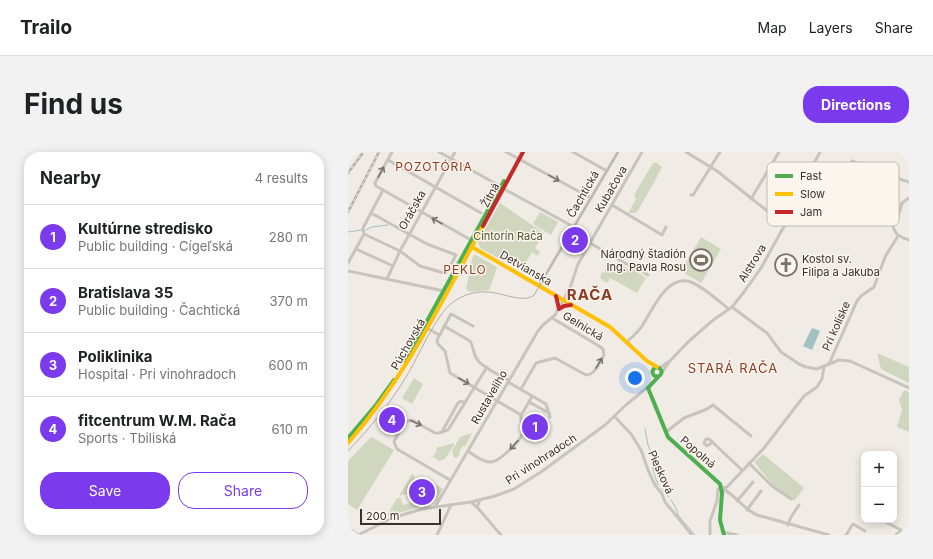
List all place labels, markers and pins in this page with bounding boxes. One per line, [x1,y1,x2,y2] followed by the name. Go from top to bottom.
[562,225,588,255] pin: 2
[601,247,686,274] place label: Národný štadión Ing. Pavla Rosu
[688,247,714,273] sports icon: Národný štadión Ing. Pavla Rosu
[773,252,799,278] church icon: Kostol sv. Filipa a Jakuba
[802,252,880,279] place label: Kostol sv. Filipa a Jakuba
[379,405,405,435] pin: 4
[522,412,548,442] pin: 1
[409,477,435,507] pin: 3

